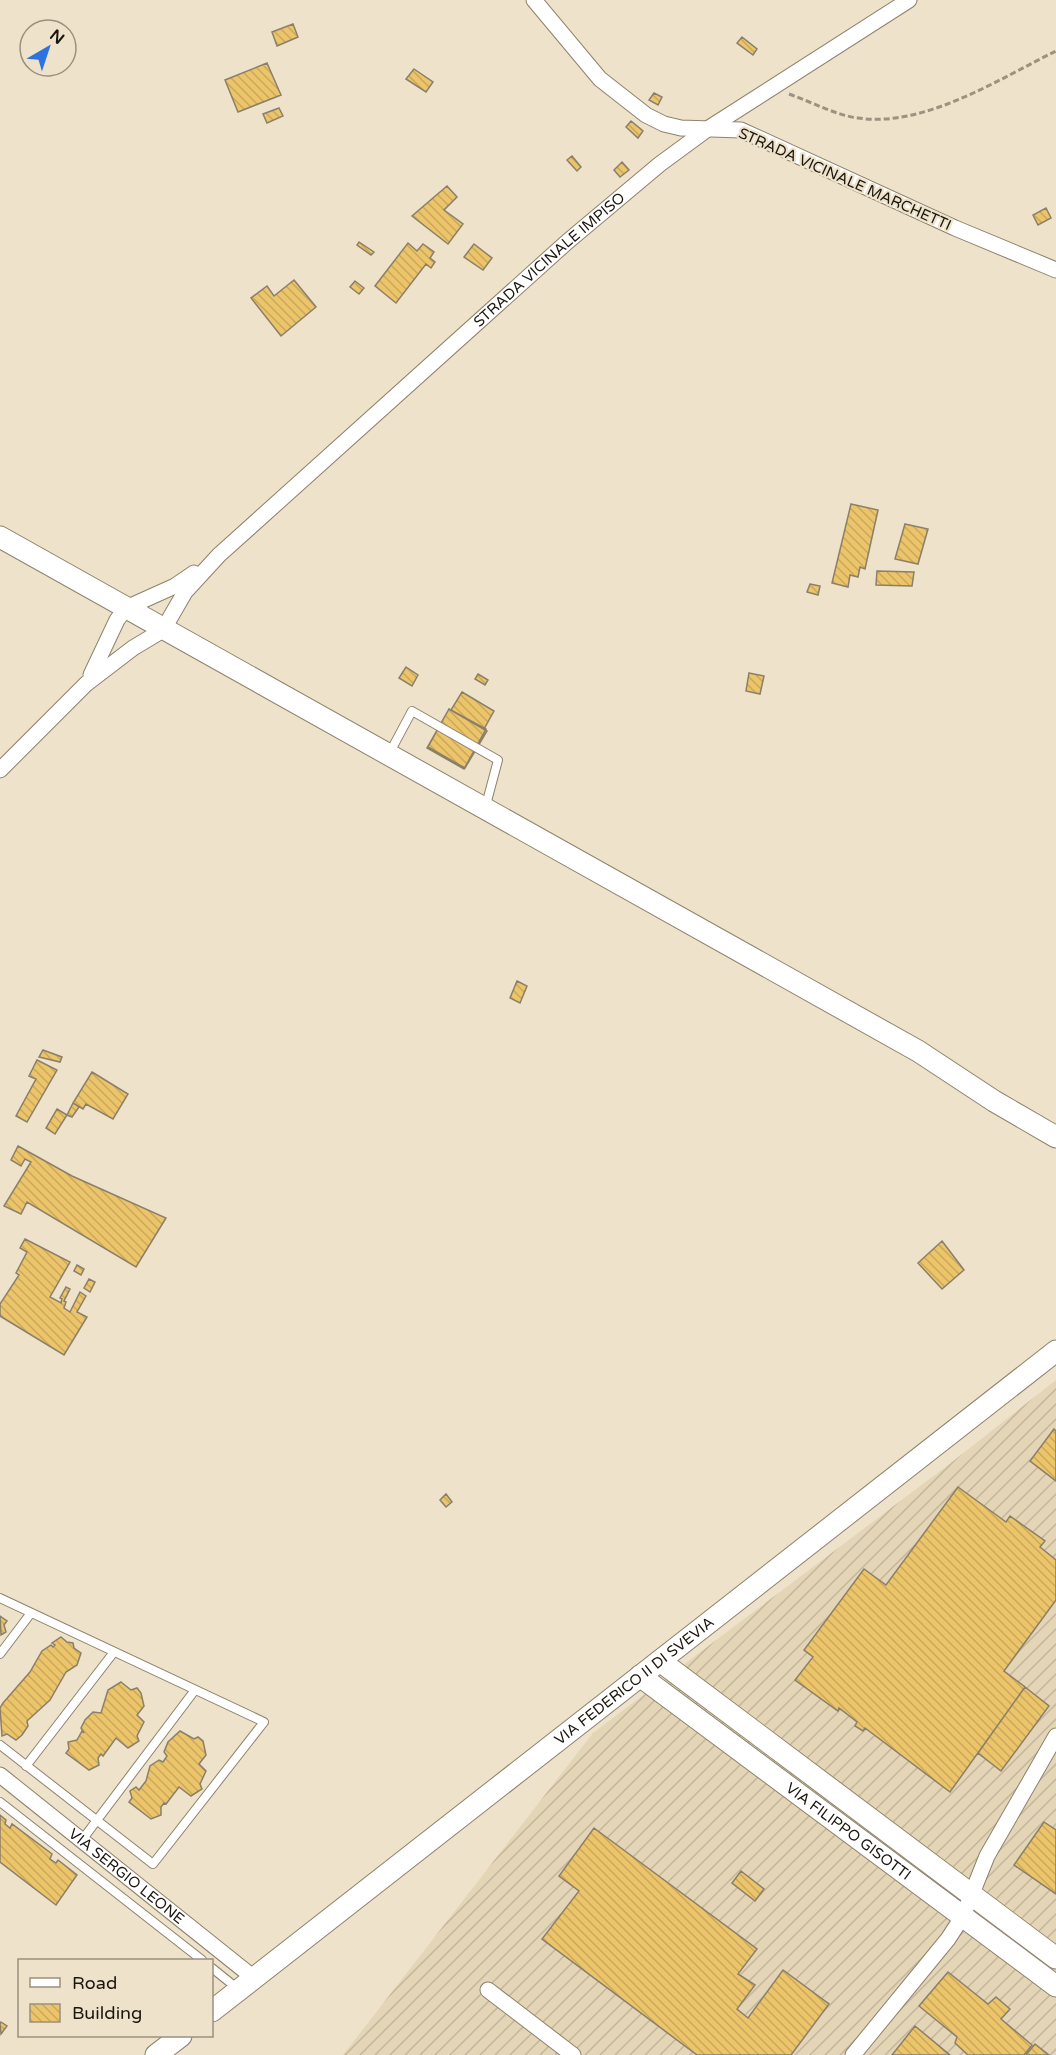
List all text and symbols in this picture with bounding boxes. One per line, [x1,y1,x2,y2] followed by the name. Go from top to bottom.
[18,18,78,78] north arrow
[46,25,68,49] text: N
[736,124,954,234] street label: STRADA VICINALE MARCHETTI
[470,188,628,331] street label: STRADA VICINALE IMPISO
[551,1613,718,1749] street label: VIA FEDERICO II DI SVEVIA
[782,1779,915,1884] street label: VIA FILIPPO GISOTTI
[65,1824,188,1928] street label: VIA SERGIO LEONE
[18,1959,213,2037] legend
[72,1972,117,1994] text: Road
[72,2002,142,2024] text: Building

